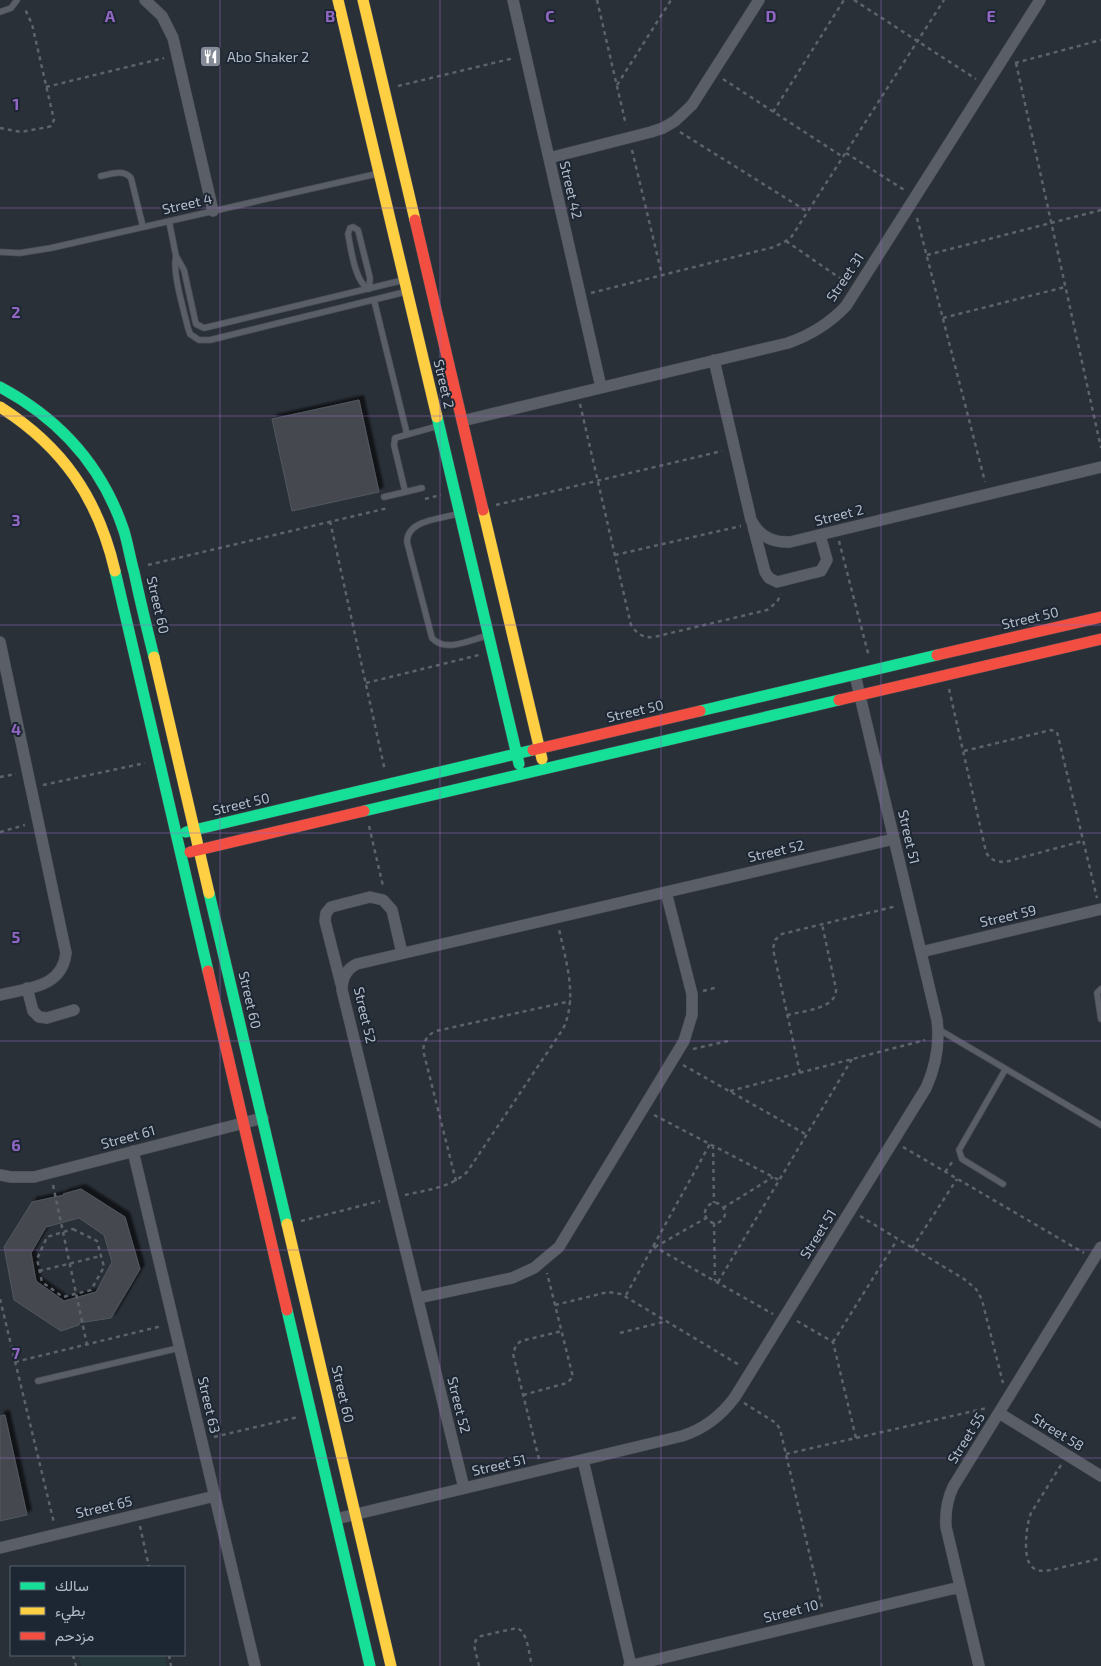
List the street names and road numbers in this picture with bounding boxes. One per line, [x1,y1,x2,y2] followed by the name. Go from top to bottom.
[557,159,586,220] street label: Street 42
[160,190,213,217] street label: Street 4
[822,249,867,304] street label: Street 31
[431,358,458,410] street label: Street 2
[813,500,865,529] street label: Street 2
[144,574,173,635] street label: Street 60
[1000,603,1060,632] street label: Street 50
[605,696,665,725] street label: Street 50
[211,789,271,818] street label: Street 50
[895,808,924,866] street label: Street 51
[746,836,806,865] street label: Street 52
[978,901,1038,930] street label: Street 59
[236,969,265,1030] street label: Street 60
[351,985,380,1045] street label: Street 52
[99,1121,157,1152] street label: Street 61
[796,1206,839,1262] street label: Street 51
[329,1363,358,1424] street label: Street 60
[195,1375,224,1435] street label: Street 63
[444,1375,475,1435] street label: Street 52
[943,1409,988,1466] street label: Street 55
[1029,1409,1087,1454] street label: Street 58
[470,1450,528,1479] street label: Street 51
[74,1492,134,1521] street label: Street 65
[762,1595,820,1626] street label: Street 10

